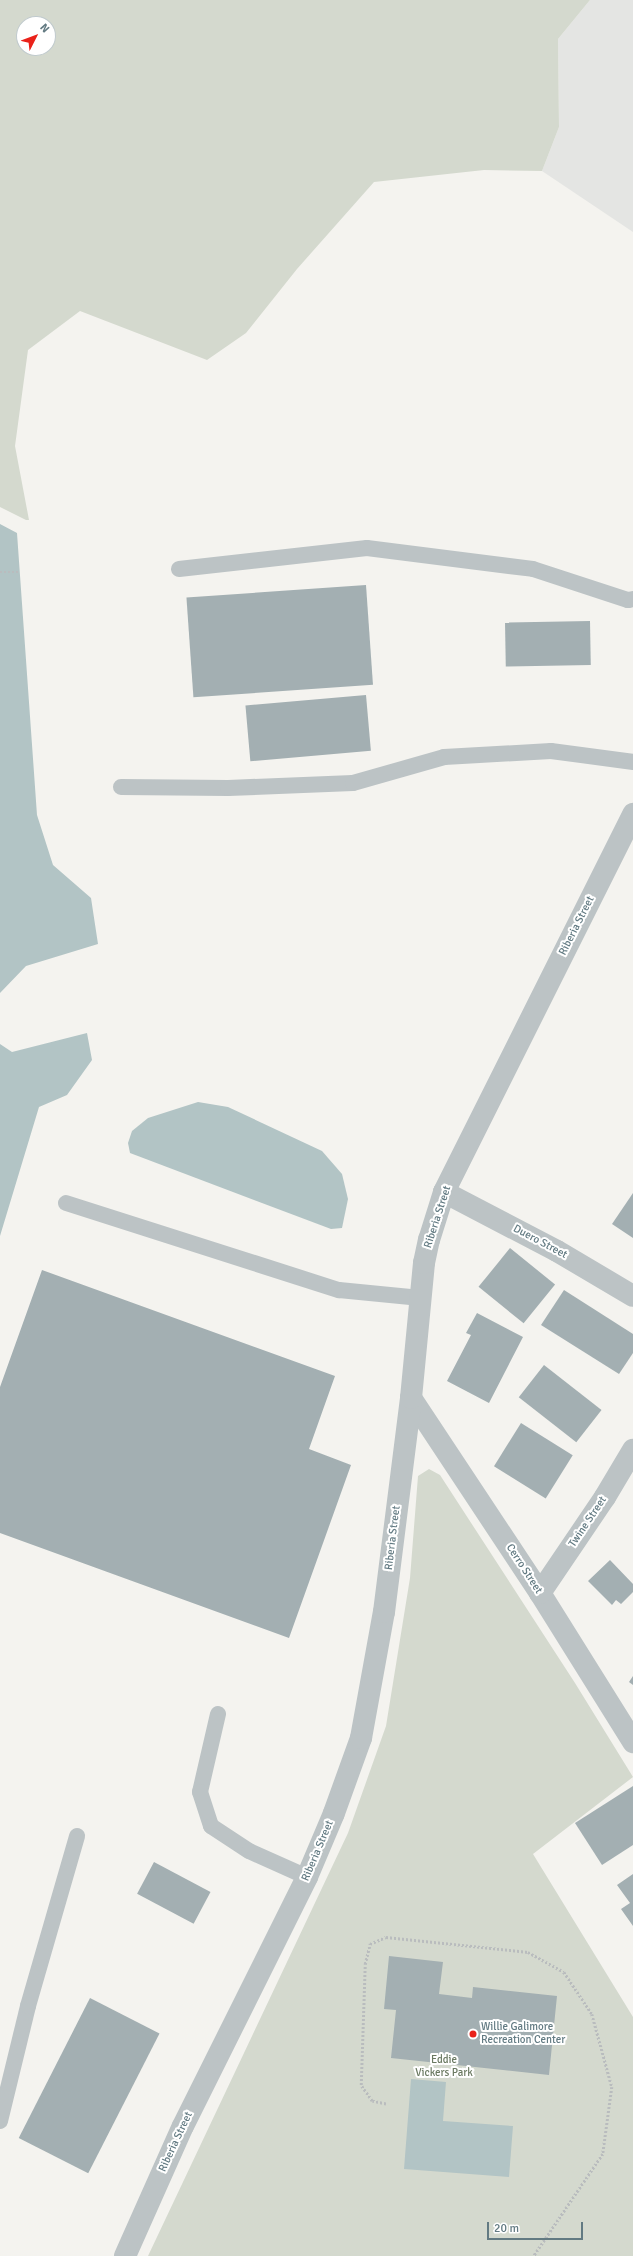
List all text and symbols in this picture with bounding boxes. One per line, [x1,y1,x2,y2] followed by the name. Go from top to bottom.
[16,16,56,56] north arrow
[37,21,52,35] text: N
[556,894,598,958] street label: Riberia Street
[422,1184,454,1250] street label: Riberia Street
[511,1222,569,1262] street label: Duero Street
[566,1494,610,1550] street label: Twine Street
[383,1505,403,1571] street label: Riberia Street
[503,1542,545,1596] street label: Cerro Street
[299,1819,337,1883] street label: Riberia Street
[481,2021,565,2047] place label: Willie Galimore Recreation Center
[468,2029,478,2039] marker: Willie Galimore Recreation Center
[415,2054,473,2080] park label: Eddie Vickers Park
[156,2110,196,2174] street label: Riberia Street
[489,2214,585,2240] scale bar
[494,2221,519,2236] text: 20 m

